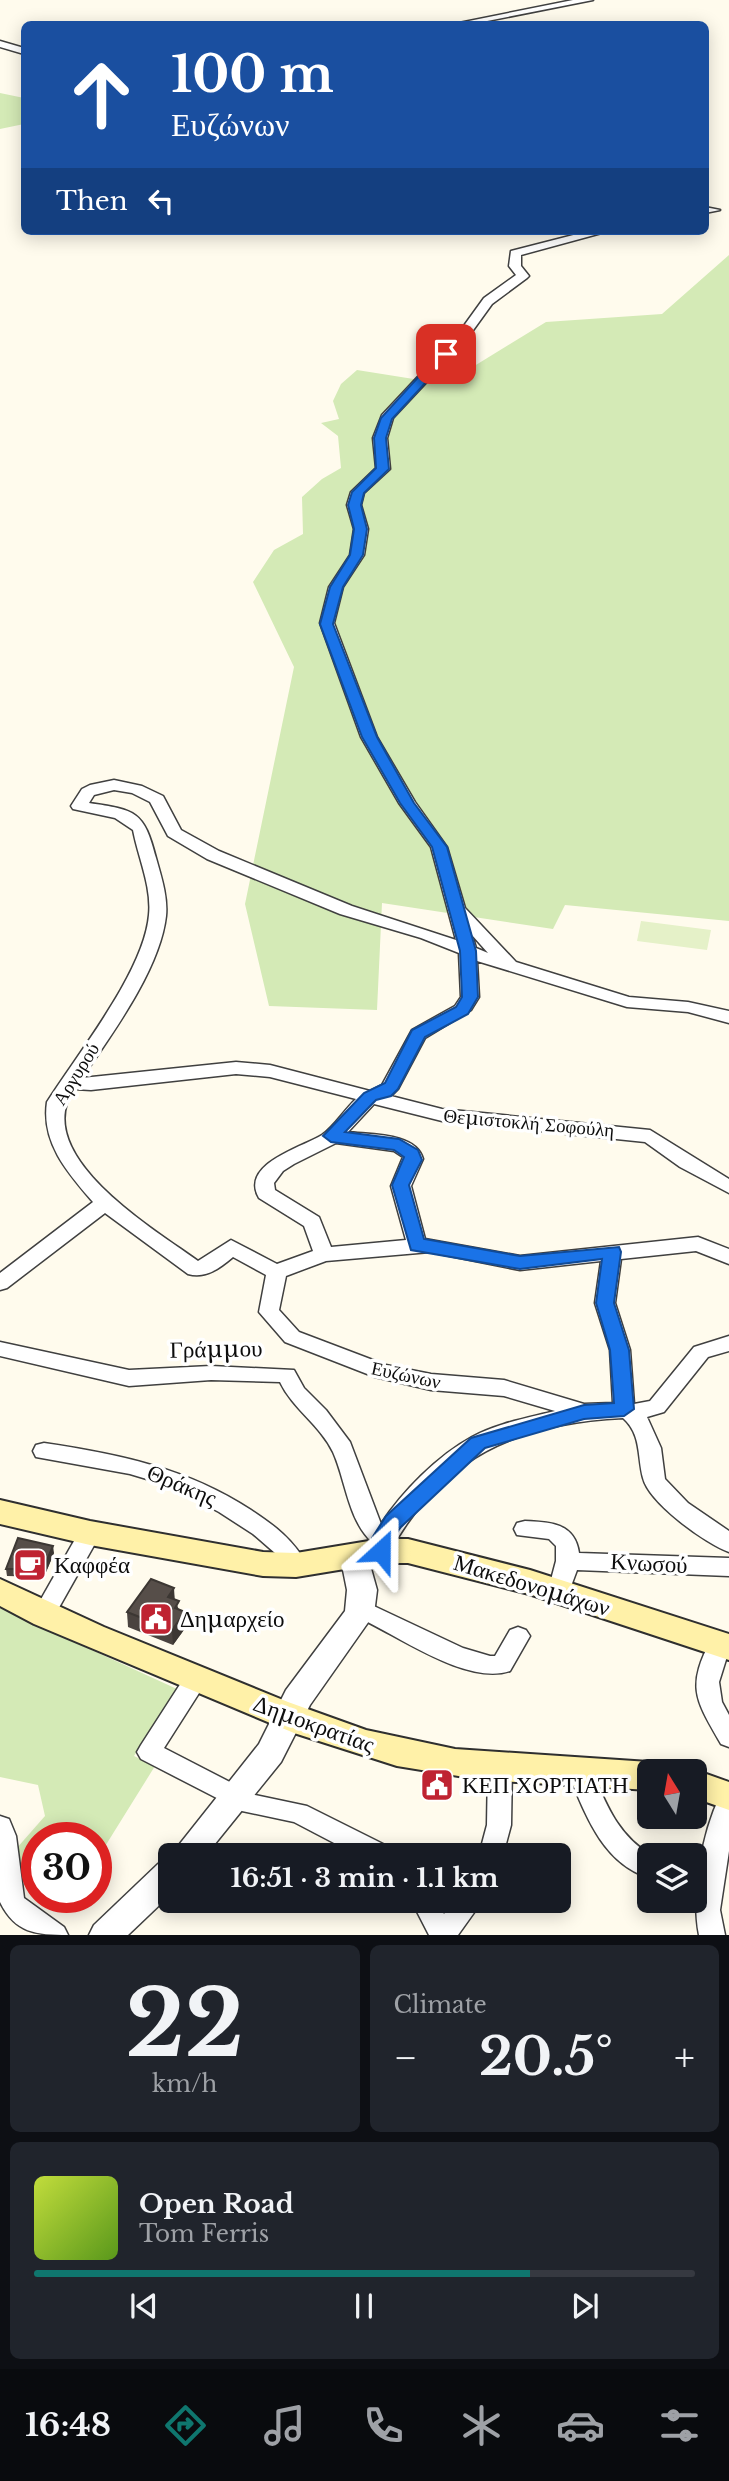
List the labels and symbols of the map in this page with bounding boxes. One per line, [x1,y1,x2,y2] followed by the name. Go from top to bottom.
[416,324,476,384] pin
[48,1038,104,1110] street label: Αργυρού
[443,1104,615,1142] street label: Θεμιστοκλή Σοφούλη
[169,1334,263,1364] street label: Γράμμου
[369,1356,443,1394] street label: Ευζώνων
[143,1458,221,1512] street label: Θράκης
[344,1514,418,1588] position arrow
[11,1546,49,1584] cafe icon: Καφφέα
[610,1547,688,1579] street label: Κνωσού
[451,1548,613,1622] street label: Μακεδονομάχων
[54,1551,130,1579] place label: Καφφέα
[137,1600,175,1638] public building icon: Δημαρχείο
[180,1605,284,1633] place label: Δημαρχείο
[250,1689,378,1759] street label: Δημοκρατίας
[637,1759,707,1829] north arrow
[418,1766,456,1804] public building icon: ΚΕΠ ΧΟΡΤΙΑΤΗ
[462,1771,628,1799] place label: ΚΕΠ ΧΟΡΤΙΑΤΗ
[21,1822,112,1913] speed limit sign: 30

